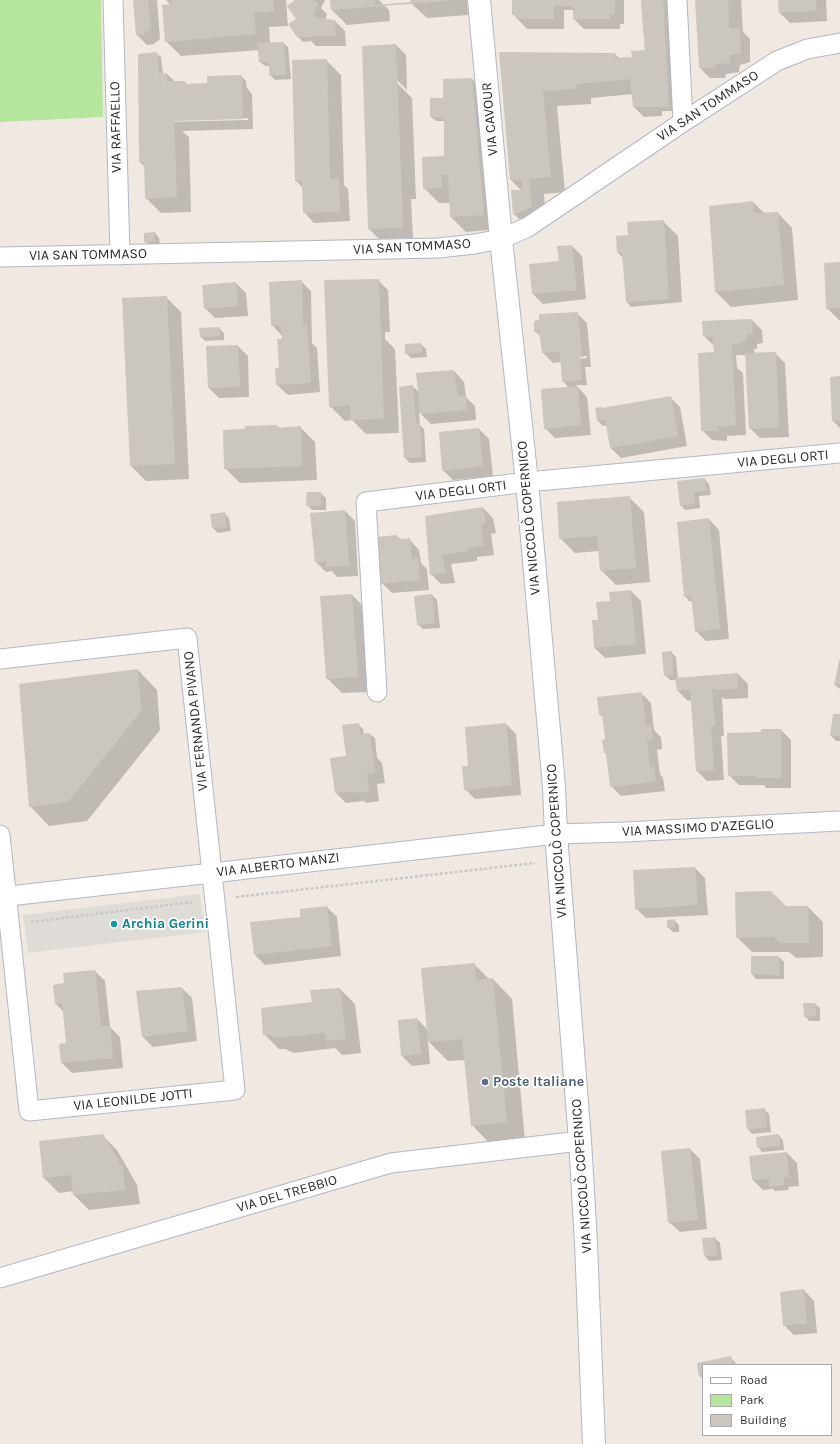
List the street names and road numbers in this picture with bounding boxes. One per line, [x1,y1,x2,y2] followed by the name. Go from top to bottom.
[654,67,762,145] street label: VIA SAN TOMMASO
[107,81,125,173] street label: VIA RAFFAELLO
[478,81,502,157] street label: VIA CAVOUR
[353,236,471,258] street label: VIA SAN TOMMASO
[29,246,147,264] street label: VIA SAN TOMMASO
[514,440,544,596] street label: VIA NICCOLÒ COPERNICO
[737,447,829,471] street label: VIA DEGLI ORTI
[415,477,507,505] street label: VIA DEGLI ORTI
[180,650,212,792] street label: VIA FERNANDA PIVANO
[543,763,571,919] street label: VIA NICCOLÒ COPERNICO
[622,816,774,840] street label: VIA MASSIMO D'AZEGLIO
[215,849,341,881] street label: VIA ALBERTO MANZI
[73,1085,193,1115] street label: VIA LEONILDE JOTTI
[568,1098,596,1254] street label: VIA NICCOLÒ COPERNICO
[235,1172,339,1216] street label: VIA DEL TREBBIO

